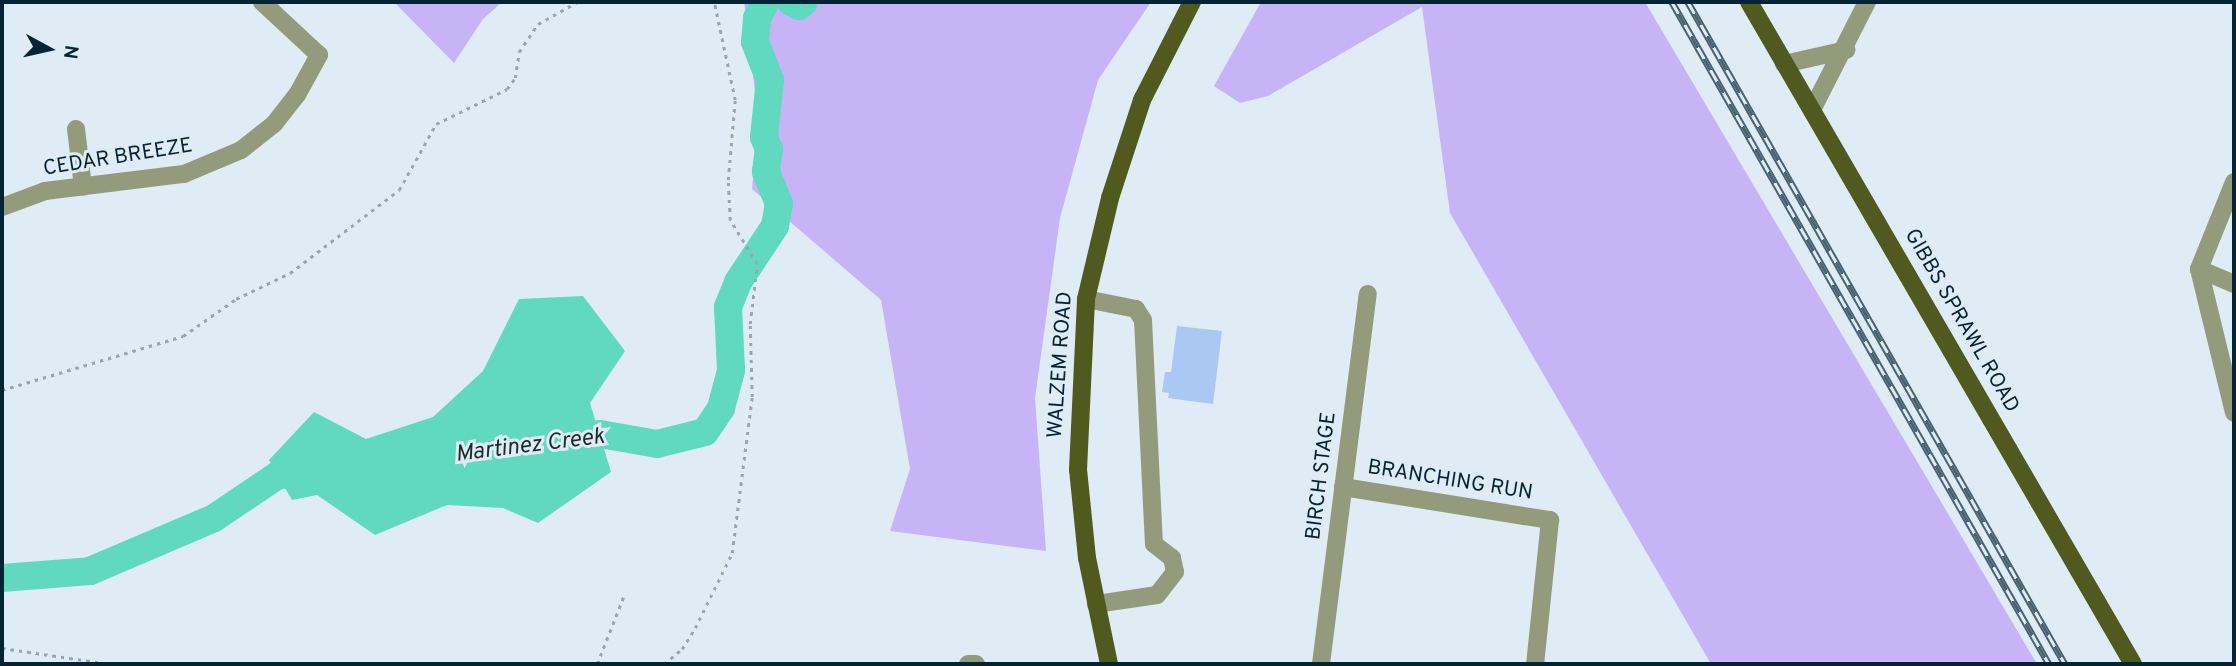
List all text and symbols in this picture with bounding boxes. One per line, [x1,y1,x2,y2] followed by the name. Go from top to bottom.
[14,14,84,84] north arrow
[57,43,83,60] text: N
[42,134,194,182] street label: CEDAR BREEZE
[1898,224,2024,418] street label: GIBBS SPRAWL ROAD
[1043,291,1079,439] street label: WALZEM ROAD
[1302,411,1342,541] street label: BIRCH STAGE
[454,424,606,470] water label: Martinez Creek
[1366,455,1534,507] street label: BRANCHING RUN

